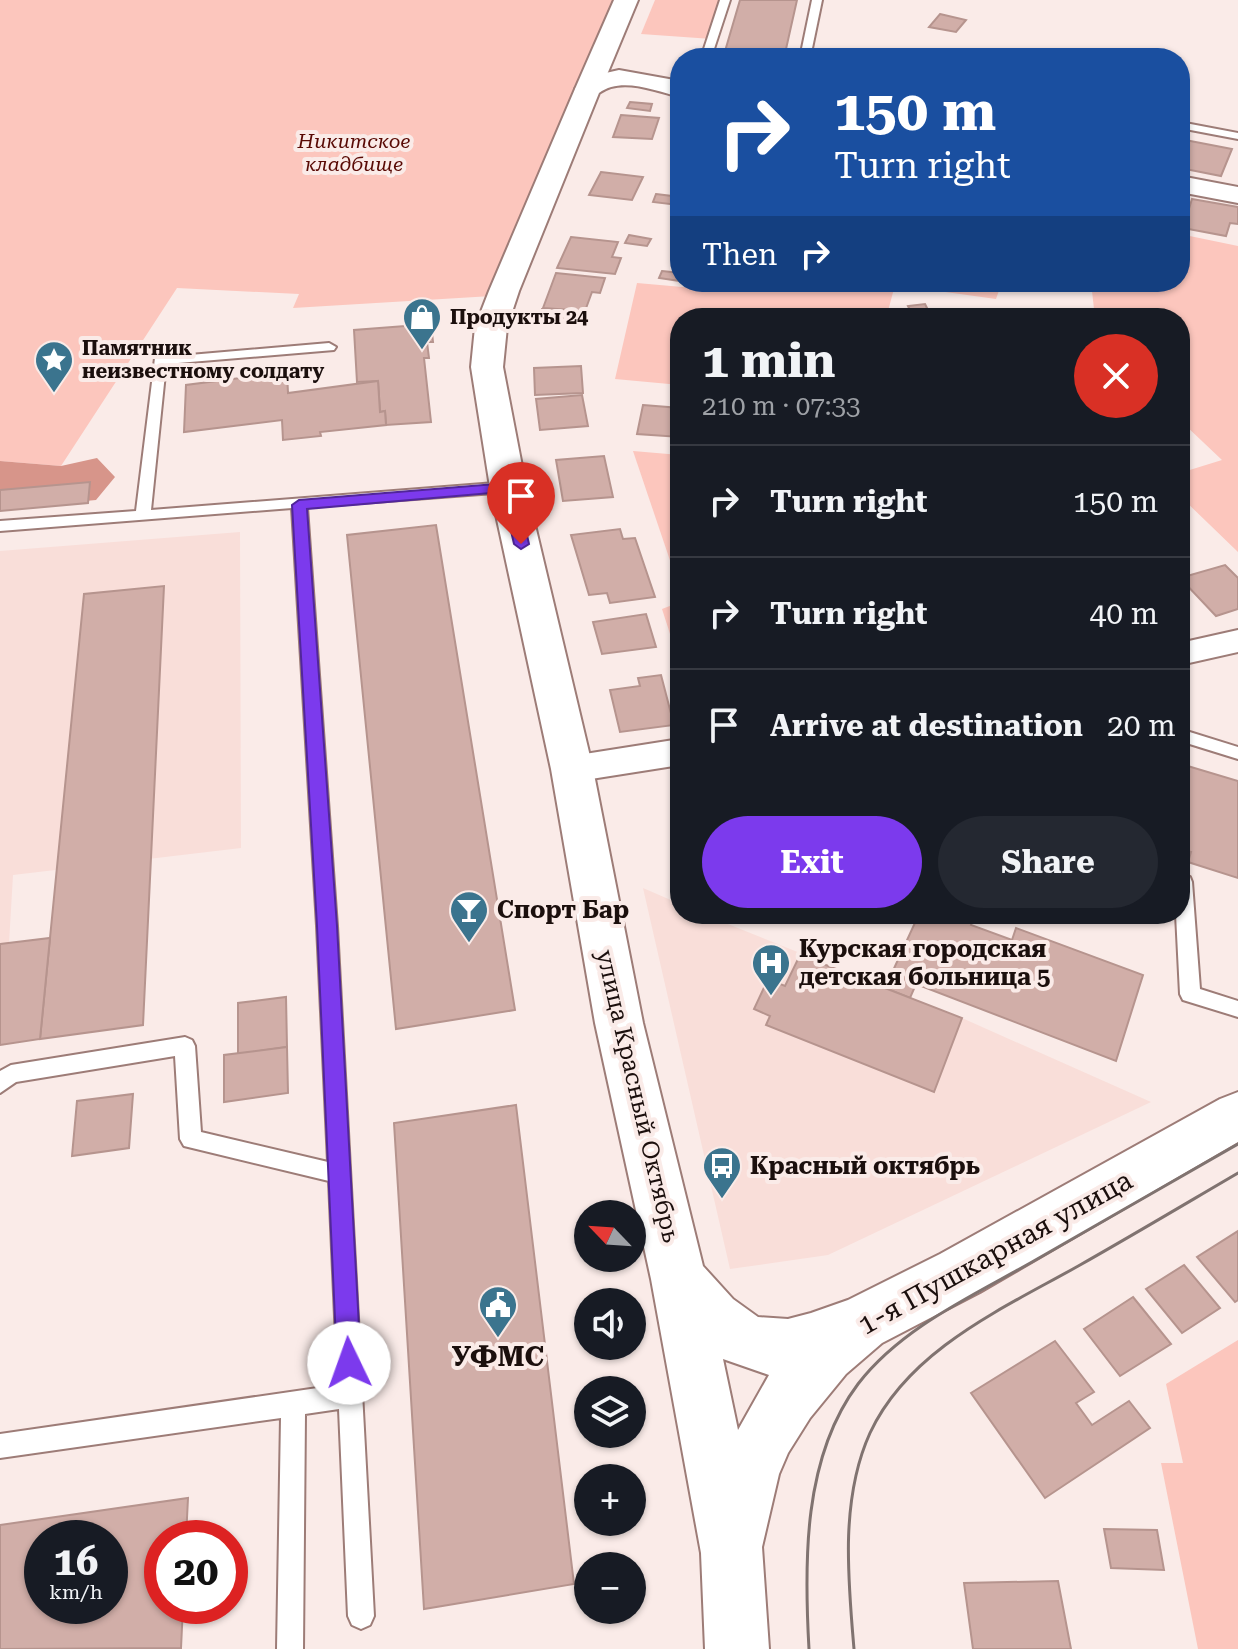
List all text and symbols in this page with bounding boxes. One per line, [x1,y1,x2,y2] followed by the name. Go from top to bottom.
[834,78,996,144] text: 150 m
[702,80,806,184] icon: right
[297,129,410,176] park label: Никитское кладбище
[834,145,1011,187] text: Turn right
[793,232,837,276] icon: right
[702,237,777,272] text: Then
[401,296,443,351] shop icon: Продукты 24
[450,305,589,329] place label: Продукты 24
[702,333,835,389] text: 1 min
[1074,334,1158,418] button: close
[82,336,324,383] place label: Памятник неизвестному солдату
[33,339,75,394] place icon: Памятник неизвестному солдату
[702,391,861,421] text: 210 m · 07:33
[487,462,555,544] pin
[499,474,543,518] icon: arrive
[702,479,746,523] icon: right
[770,484,927,519] text: Turn right
[1073,484,1158,519] text: 150 m
[702,591,746,635] icon: right
[770,596,927,631] text: Turn right
[1089,596,1158,631] text: 40 m
[702,703,746,747] icon: arrive
[770,708,1083,743] text: Arrive at destination
[1107,708,1176,743] text: 20 m
[702,816,922,908] button: Exit
[938,816,1158,908] button: Share
[448,889,490,944] bar icon: Спорт Бар
[497,896,629,924] place label: Спорт Бар
[799,935,1051,991] place label: Курская городская детская больница 5
[750,942,792,997] hospital icon: Курская городская детская больница 5
[591,947,685,1245] street label: улица Красный Октябрь
[701,1145,743,1200] bus stop icon: Красный октябрь
[750,1152,980,1180] place label: Красный октябрь
[852,1163,1138,1342] street label: 1-я Пушкарная улица
[574,1200,646,1272] north arrow
[574,1200,646,1624] map controls
[477,1284,519,1339] public building icon: УФМС
[574,1288,646,1360] button: sound
[307,1321,391,1405] position arrow
[452,1340,544,1373] place label: УФМС
[574,1376,646,1448] button: layers
[574,1464,646,1536] button: +
[144,1520,248,1624] speed limit sign: 20
[54,1538,98,1585] text: 16
[574,1552,646,1624] button: −
[49,1580,103,1604] text: km/h

